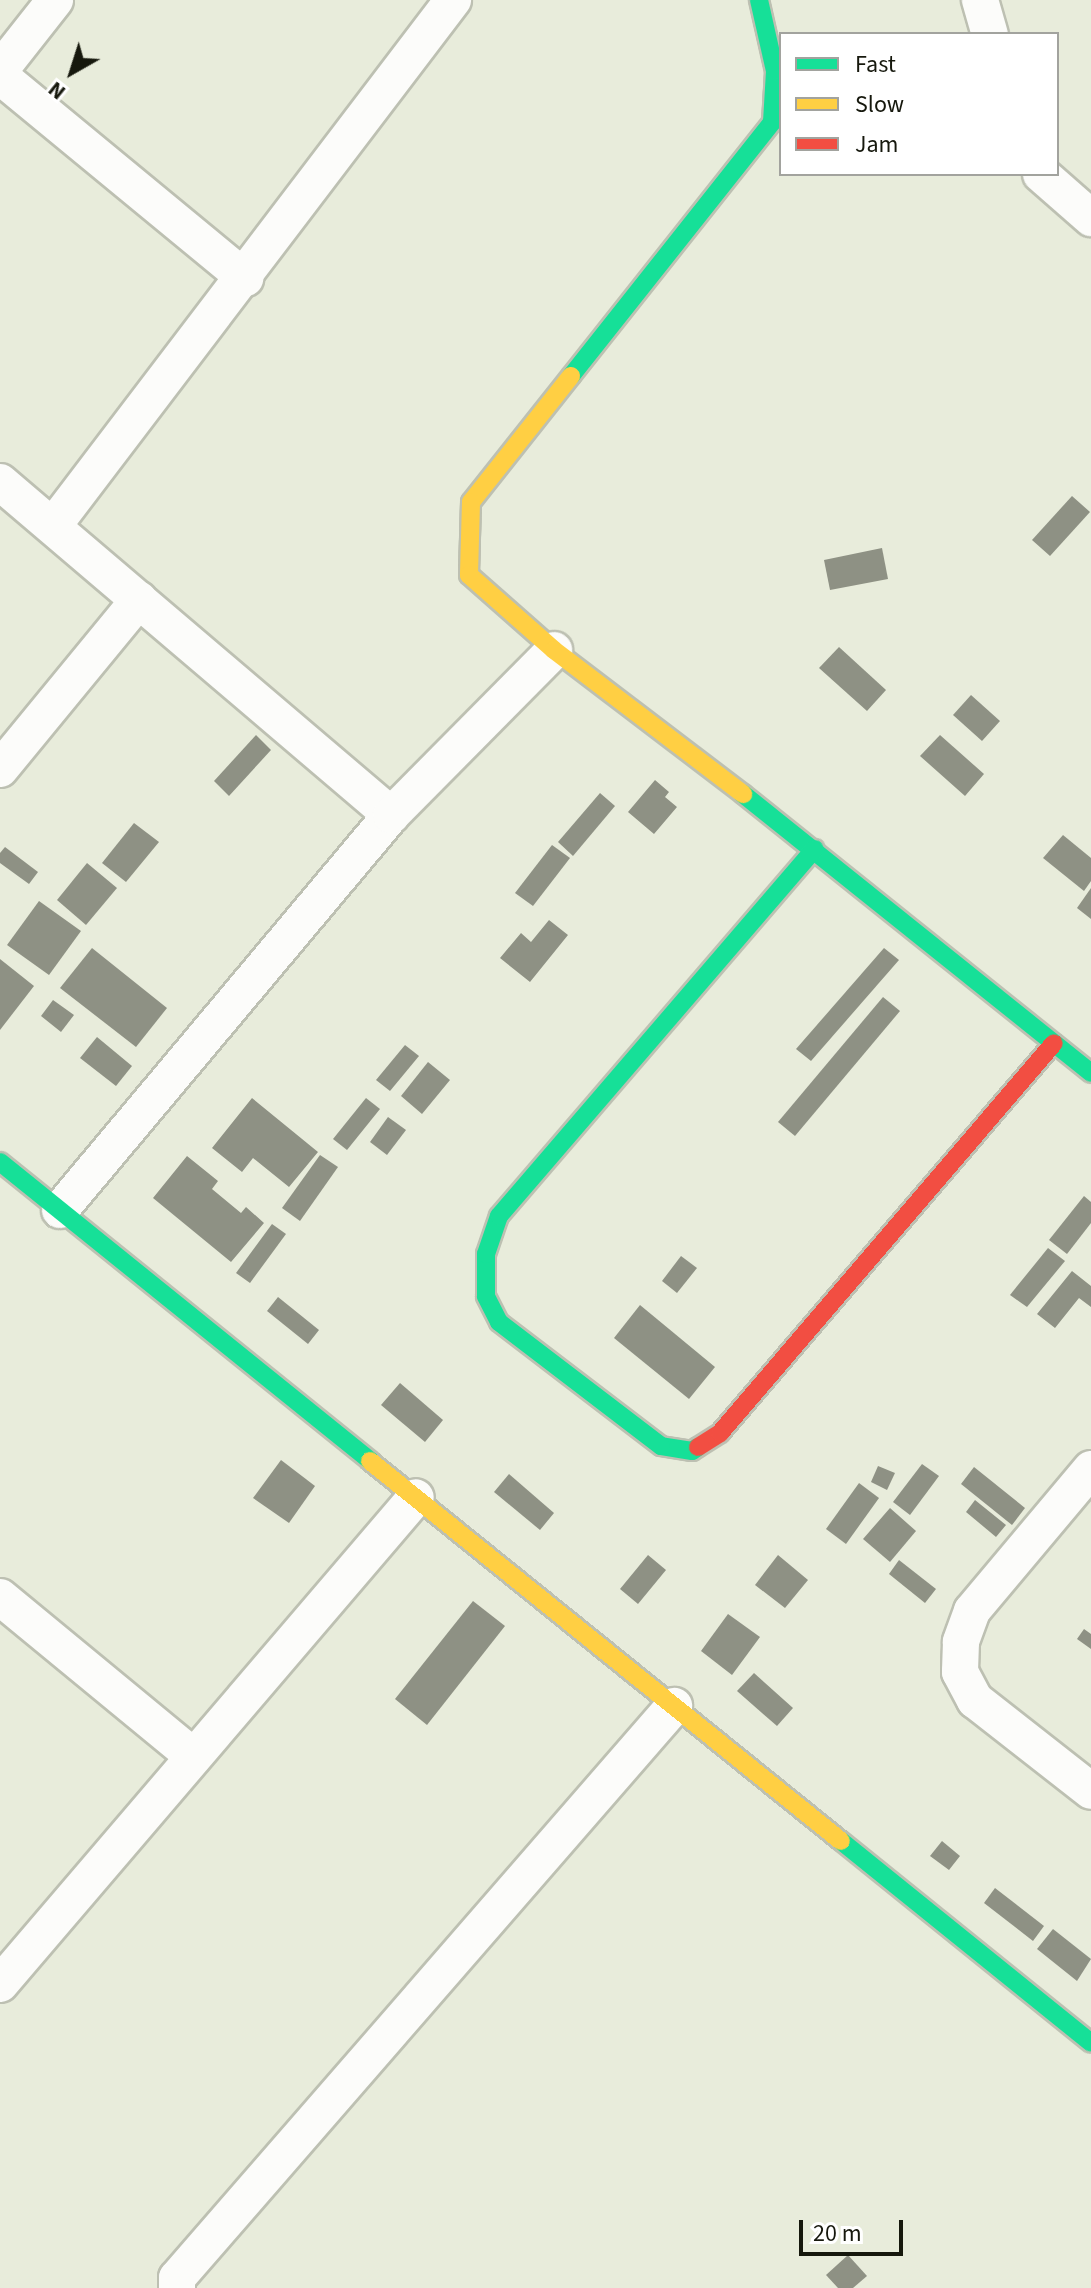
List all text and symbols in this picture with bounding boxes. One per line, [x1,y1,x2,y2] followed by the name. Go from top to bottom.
[32,32,112,112] north arrow
[779,32,1059,176] legend
[855,47,896,82] text: Fast
[41,74,73,108] text: N
[855,87,904,122] text: Slow
[855,127,899,162] text: Jam
[803,2204,907,2254] scale bar
[813,2216,862,2251] text: 20 m

